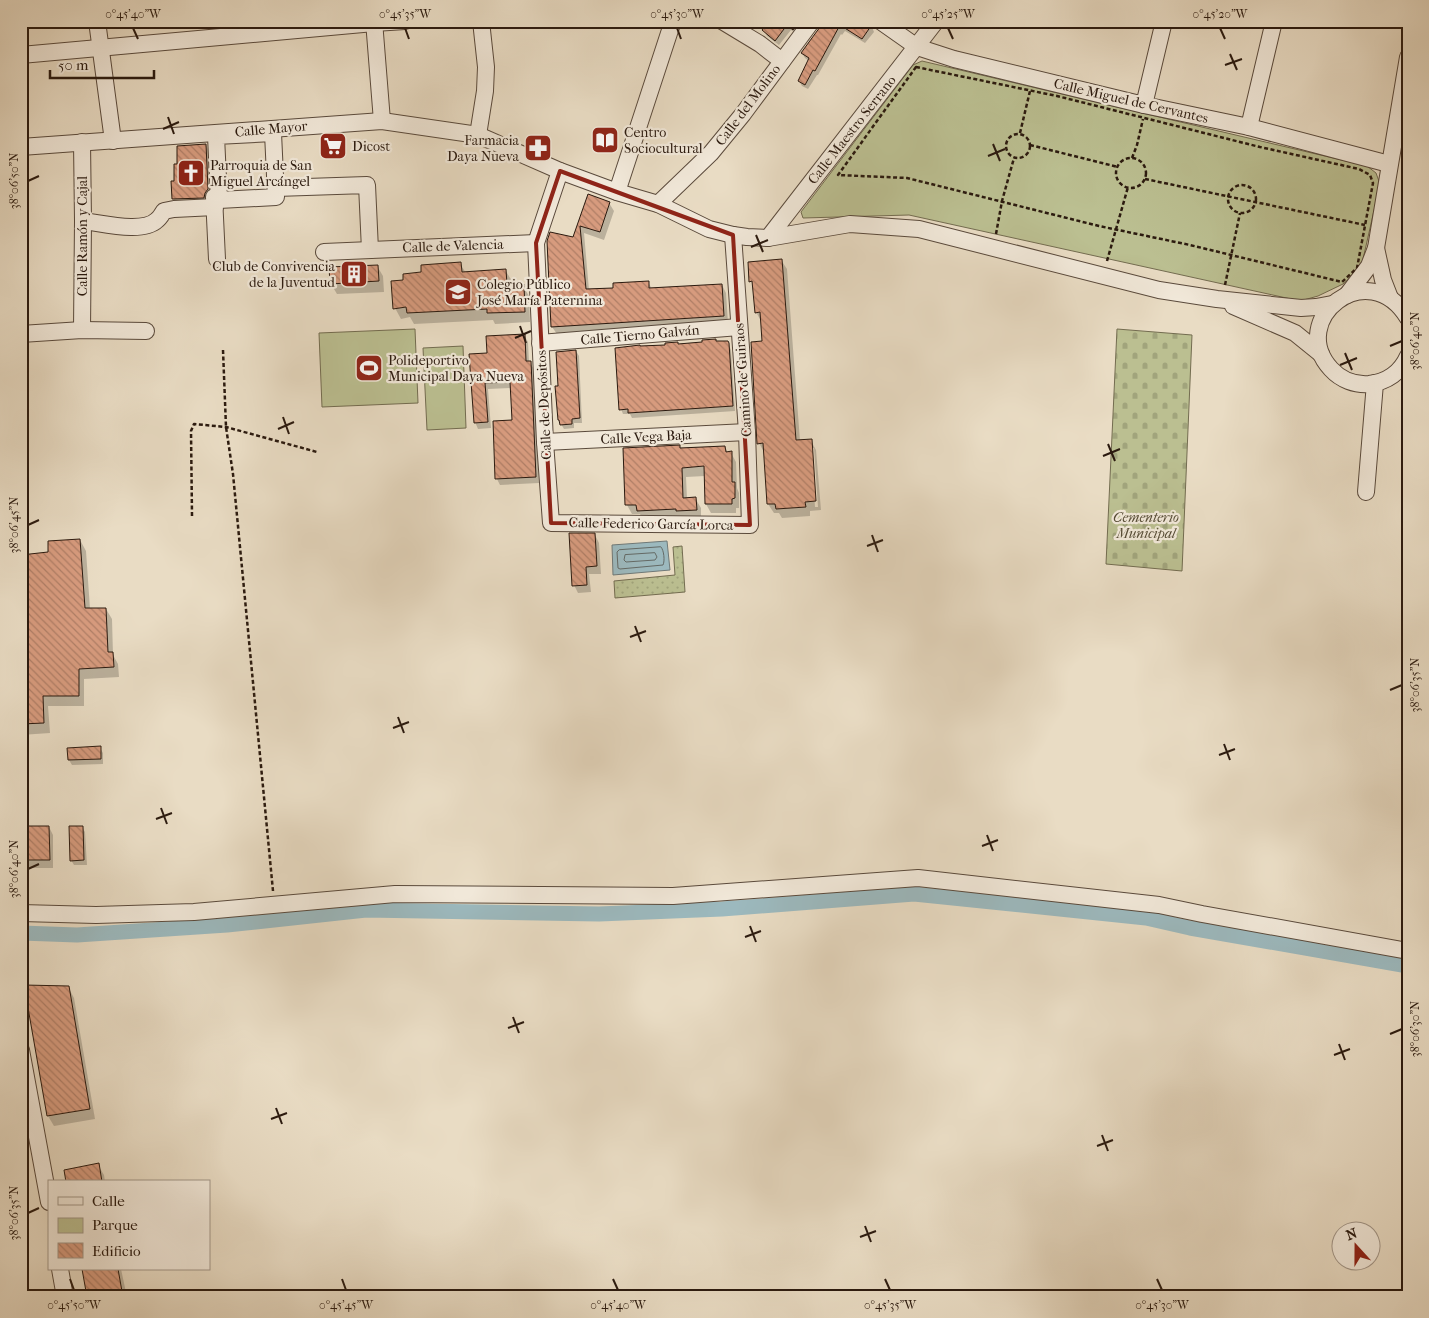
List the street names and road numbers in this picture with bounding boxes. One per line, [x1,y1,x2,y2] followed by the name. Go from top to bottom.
[712,61,784,149] street label: Calle del Molino
[804,72,900,188] street label: Calle Maestro Serrano
[1052,75,1210,127] street label: Calle Miguel de Cervantes
[234,117,308,141] street label: Calle Mayor
[74,176,91,296] street label: Calle Ramón y Cajal
[402,236,504,256] street label: Calle de Valencia
[580,321,700,349] street label: Calle Tierno Galván
[731,323,755,437] street label: Camino de Guiraos
[533,350,555,460] street label: Calle de Depósitos
[600,426,693,448] street label: Calle Vega Baja
[568,514,734,534] street label: Calle Federico García Lorca

